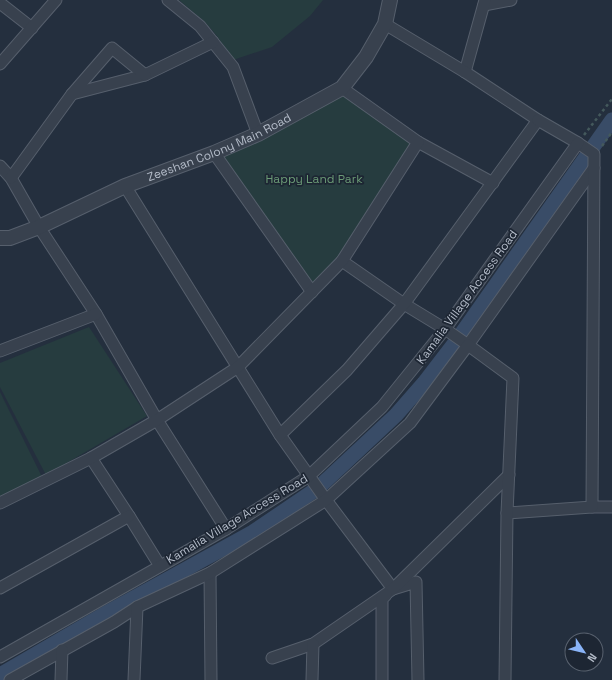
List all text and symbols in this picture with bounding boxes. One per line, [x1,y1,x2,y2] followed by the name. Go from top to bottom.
[145,109,294,185] street label: Zeeshan Colony Main Road
[265,171,363,187] park label: Happy Land Park
[413,227,521,367] street label: Kamalia Village Access Road
[163,470,311,568] street label: Kamalia Village Access Road
[564,632,604,672] north arrow
[584,651,600,665] text: N

